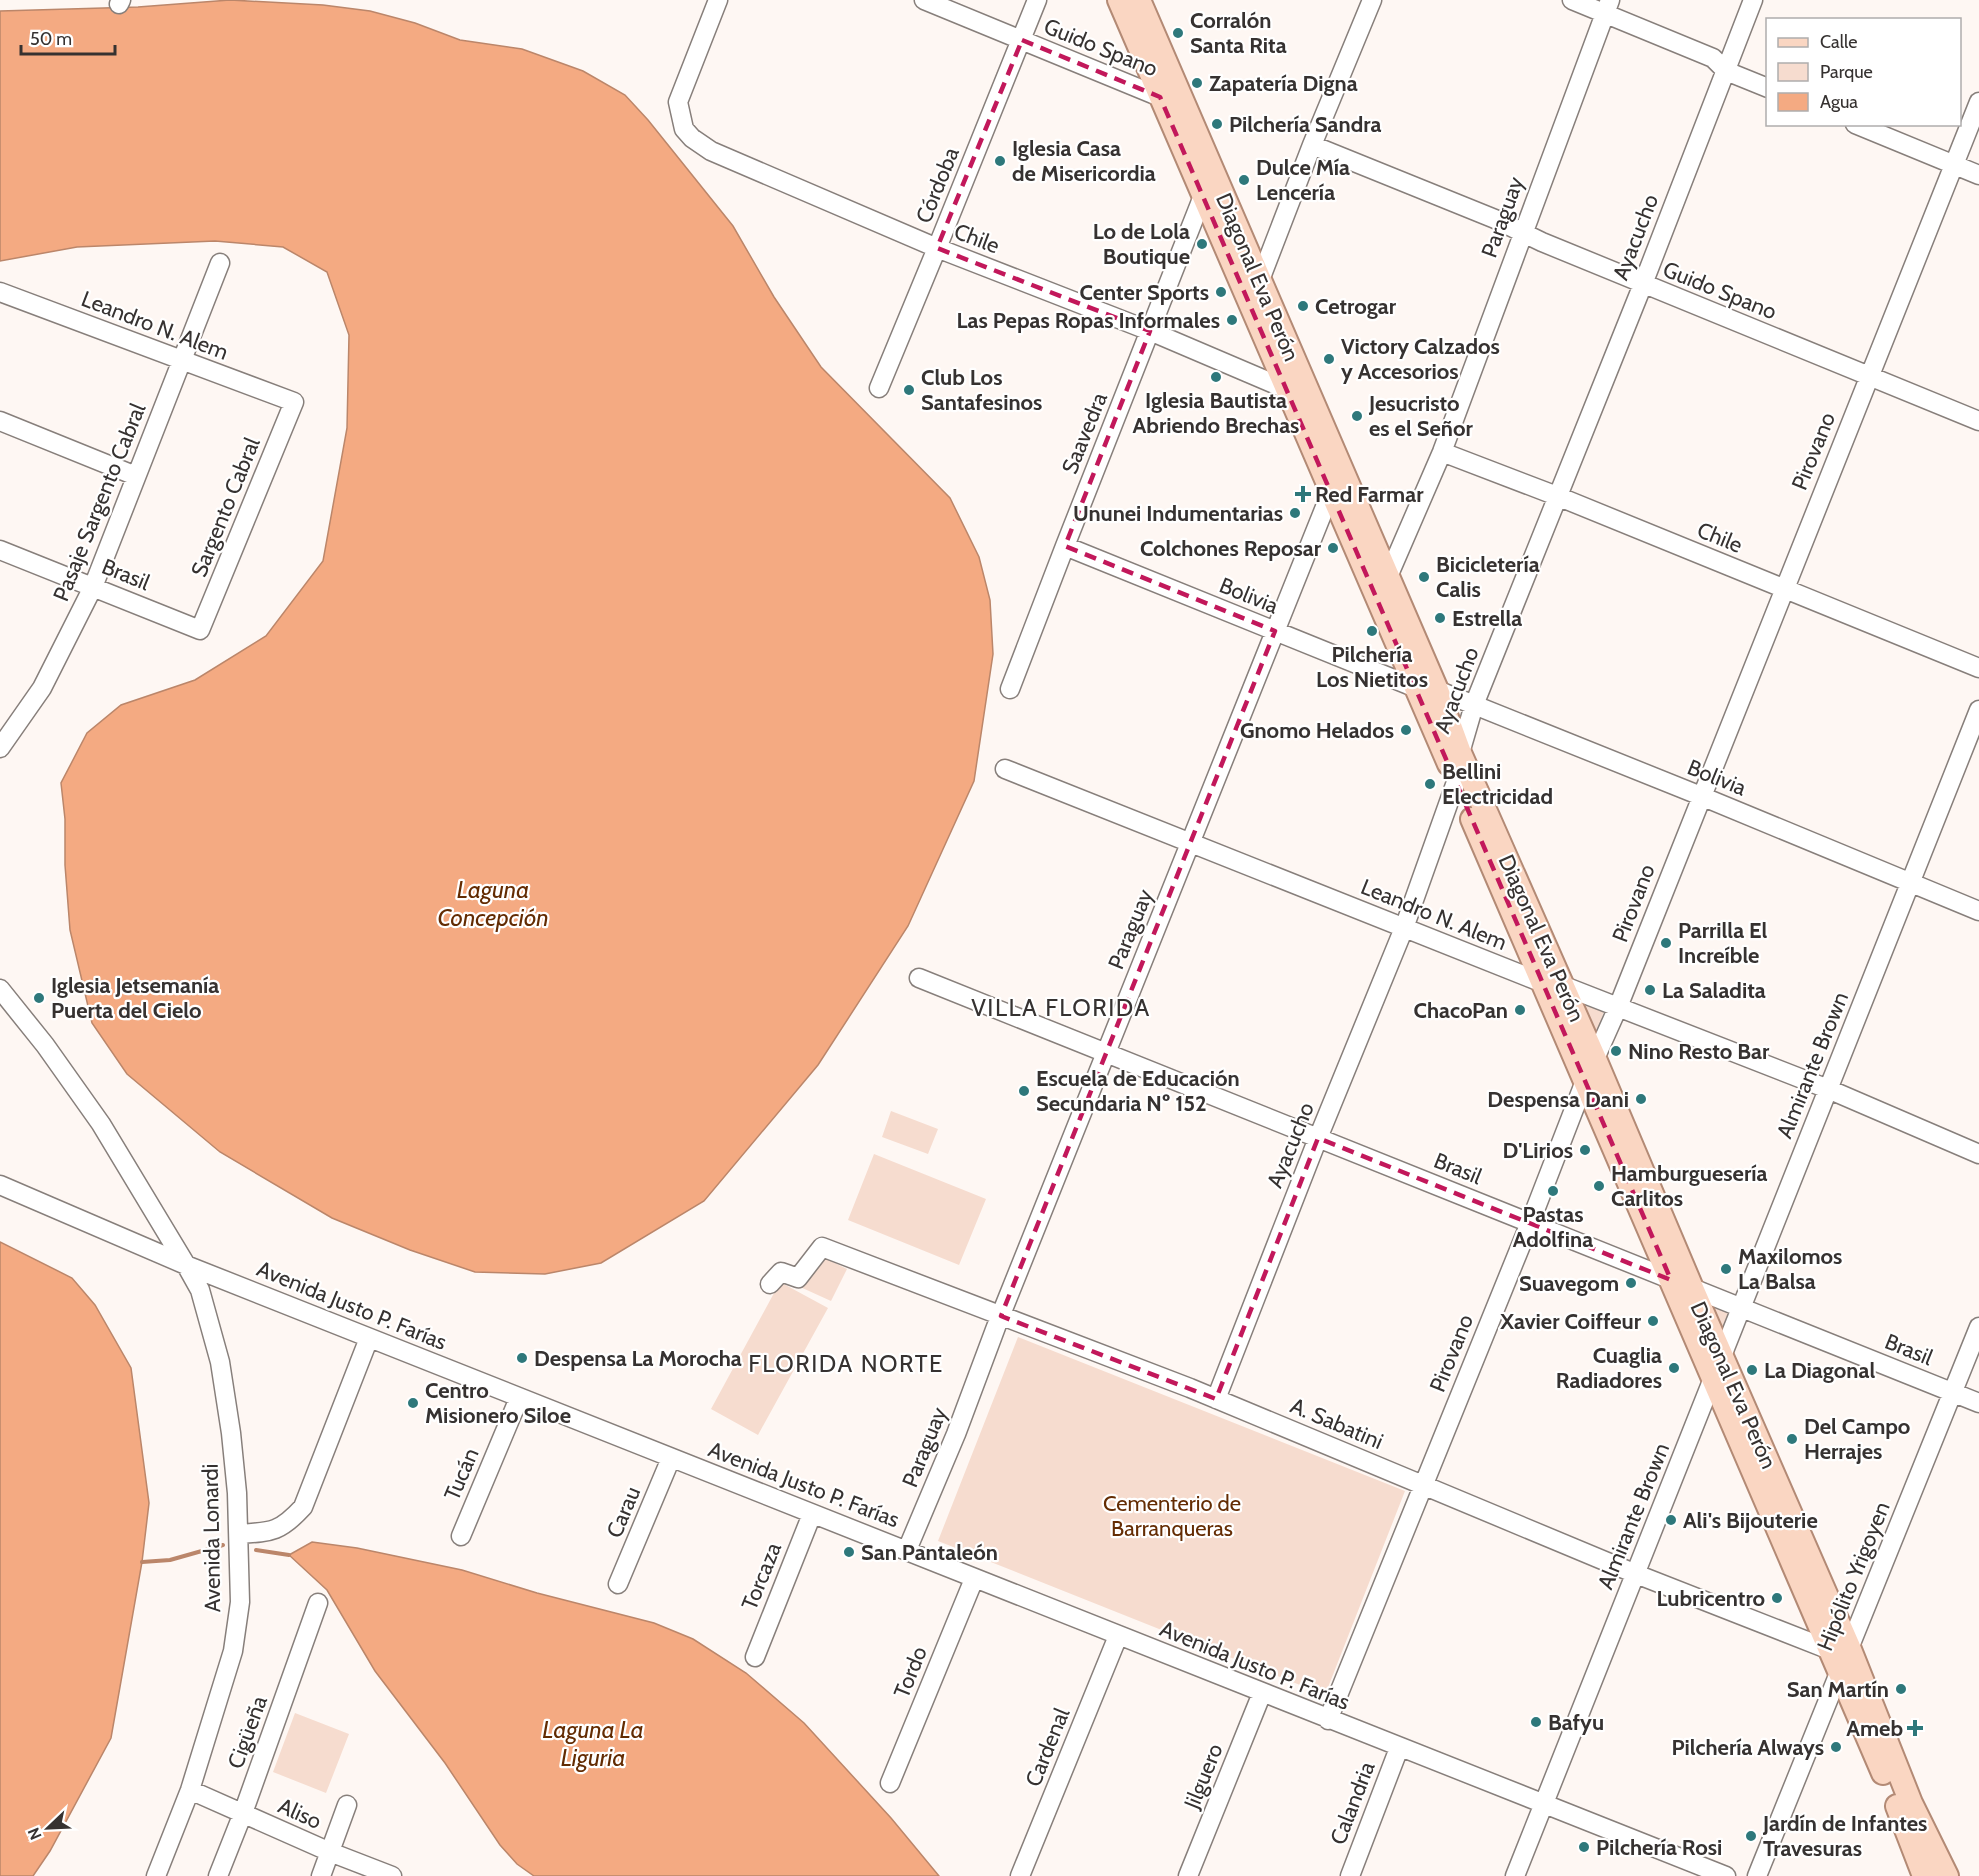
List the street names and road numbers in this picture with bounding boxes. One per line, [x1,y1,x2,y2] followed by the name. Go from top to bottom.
[1040,12,1162,82] street label: Guido Spano
[910,143,965,227] street label: Córdoba
[1475,173,1530,261] street label: Paraguay
[1210,189,1305,365] street label: Diagonal Eva Perón
[1607,190,1664,284] street label: Ayacucho
[950,218,1003,259] street label: Chile
[1659,255,1781,325] street label: Guido Spano
[78,285,232,366] street label: Leandro N. Alem
[1056,388,1113,478] street label: Saavedra
[47,398,152,605] street label: Pasaje Sargento Cabral
[1786,408,1841,494] street label: Pirovano
[185,433,266,581] street label: Sargento Cabral
[1693,516,1746,559] street label: Chile
[98,553,154,597] street label: Brasil
[1215,571,1283,620] street label: Bolivia
[1428,643,1485,737] street label: Ayacucho
[1683,753,1751,802] street label: Bolivia
[1493,851,1590,1026] street label: Diagonal Eva Perón
[1606,860,1661,946] street label: Pirovano
[1357,873,1511,956] street label: Leandro N. Alem
[1102,885,1159,973] street label: Paraguay
[1771,988,1854,1142] street label: Almirante Brown
[1261,1099,1320,1192] street label: Ayacucho
[1430,1147,1486,1191] street label: Brasil
[253,1255,451,1356] street label: Avenida Justo P. Farías
[1685,1298,1782,1473] street label: Diagonal Eva Perón
[1424,1310,1479,1396] street label: Pirovano
[1881,1328,1937,1372] street label: Brasil
[1286,1392,1387,1455] street label: A. Sabatini
[896,1403,953,1491] street label: Paraguay
[705,1436,903,1533] street label: Avenida Justo P. Farías
[1592,1439,1675,1593] street label: Almirante Brown
[438,1444,484,1504] street label: Tucán
[197,1463,226,1613] street label: Avenida Lonardi
[601,1483,646,1542] street label: Carau
[1811,1498,1896,1655] street label: Hipólito Yrigoyen
[736,1538,787,1614] street label: Torcaza
[1156,1615,1354,1716] street label: Avenida Justo P. Farías
[888,1643,933,1702] street label: Tordo
[222,1692,273,1772] street label: Cigüeña
[1020,1703,1076,1790] street label: Cardenal
[1178,1740,1229,1814] street label: Jilguero
[1324,1758,1381,1848] street label: Calandria
[274,1792,326,1835] street label: Aliso

